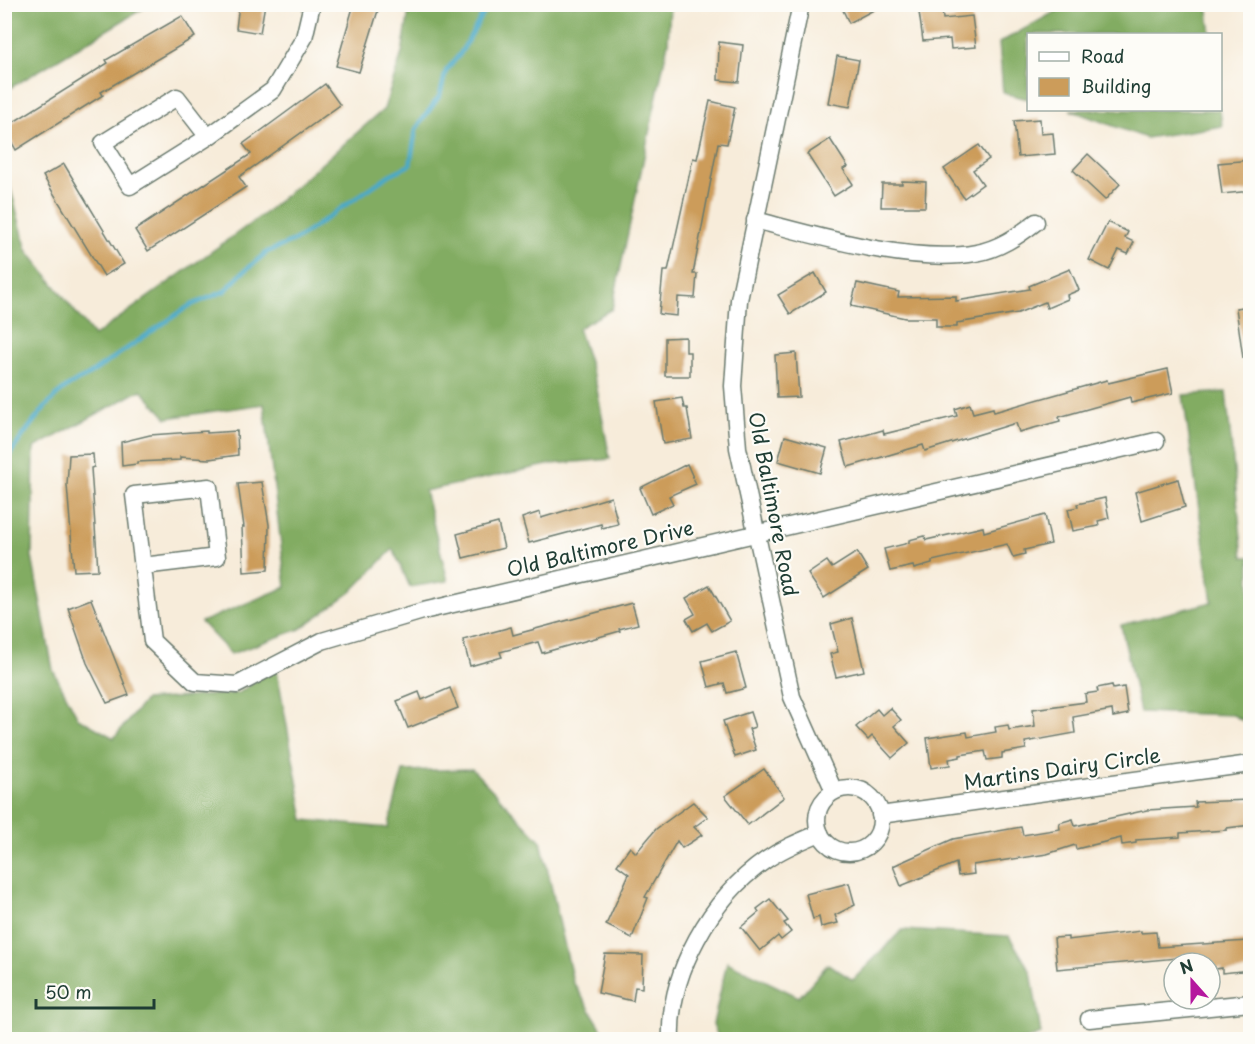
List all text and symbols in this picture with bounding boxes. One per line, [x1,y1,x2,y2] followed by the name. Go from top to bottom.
[1027,33,1222,111] legend
[1081,42,1125,69] text: Road
[1081,72,1151,99] text: Building
[741,409,807,599] street label: Old Baltimore Road
[504,512,696,584] street label: Old Baltimore Drive
[962,739,1162,797] street label: Martins Dairy Circle
[1162,951,1222,1011] north arrow
[1176,953,1196,980] text: N
[36,972,154,1010] scale bar
[45,978,92,1005] text: 50 m

